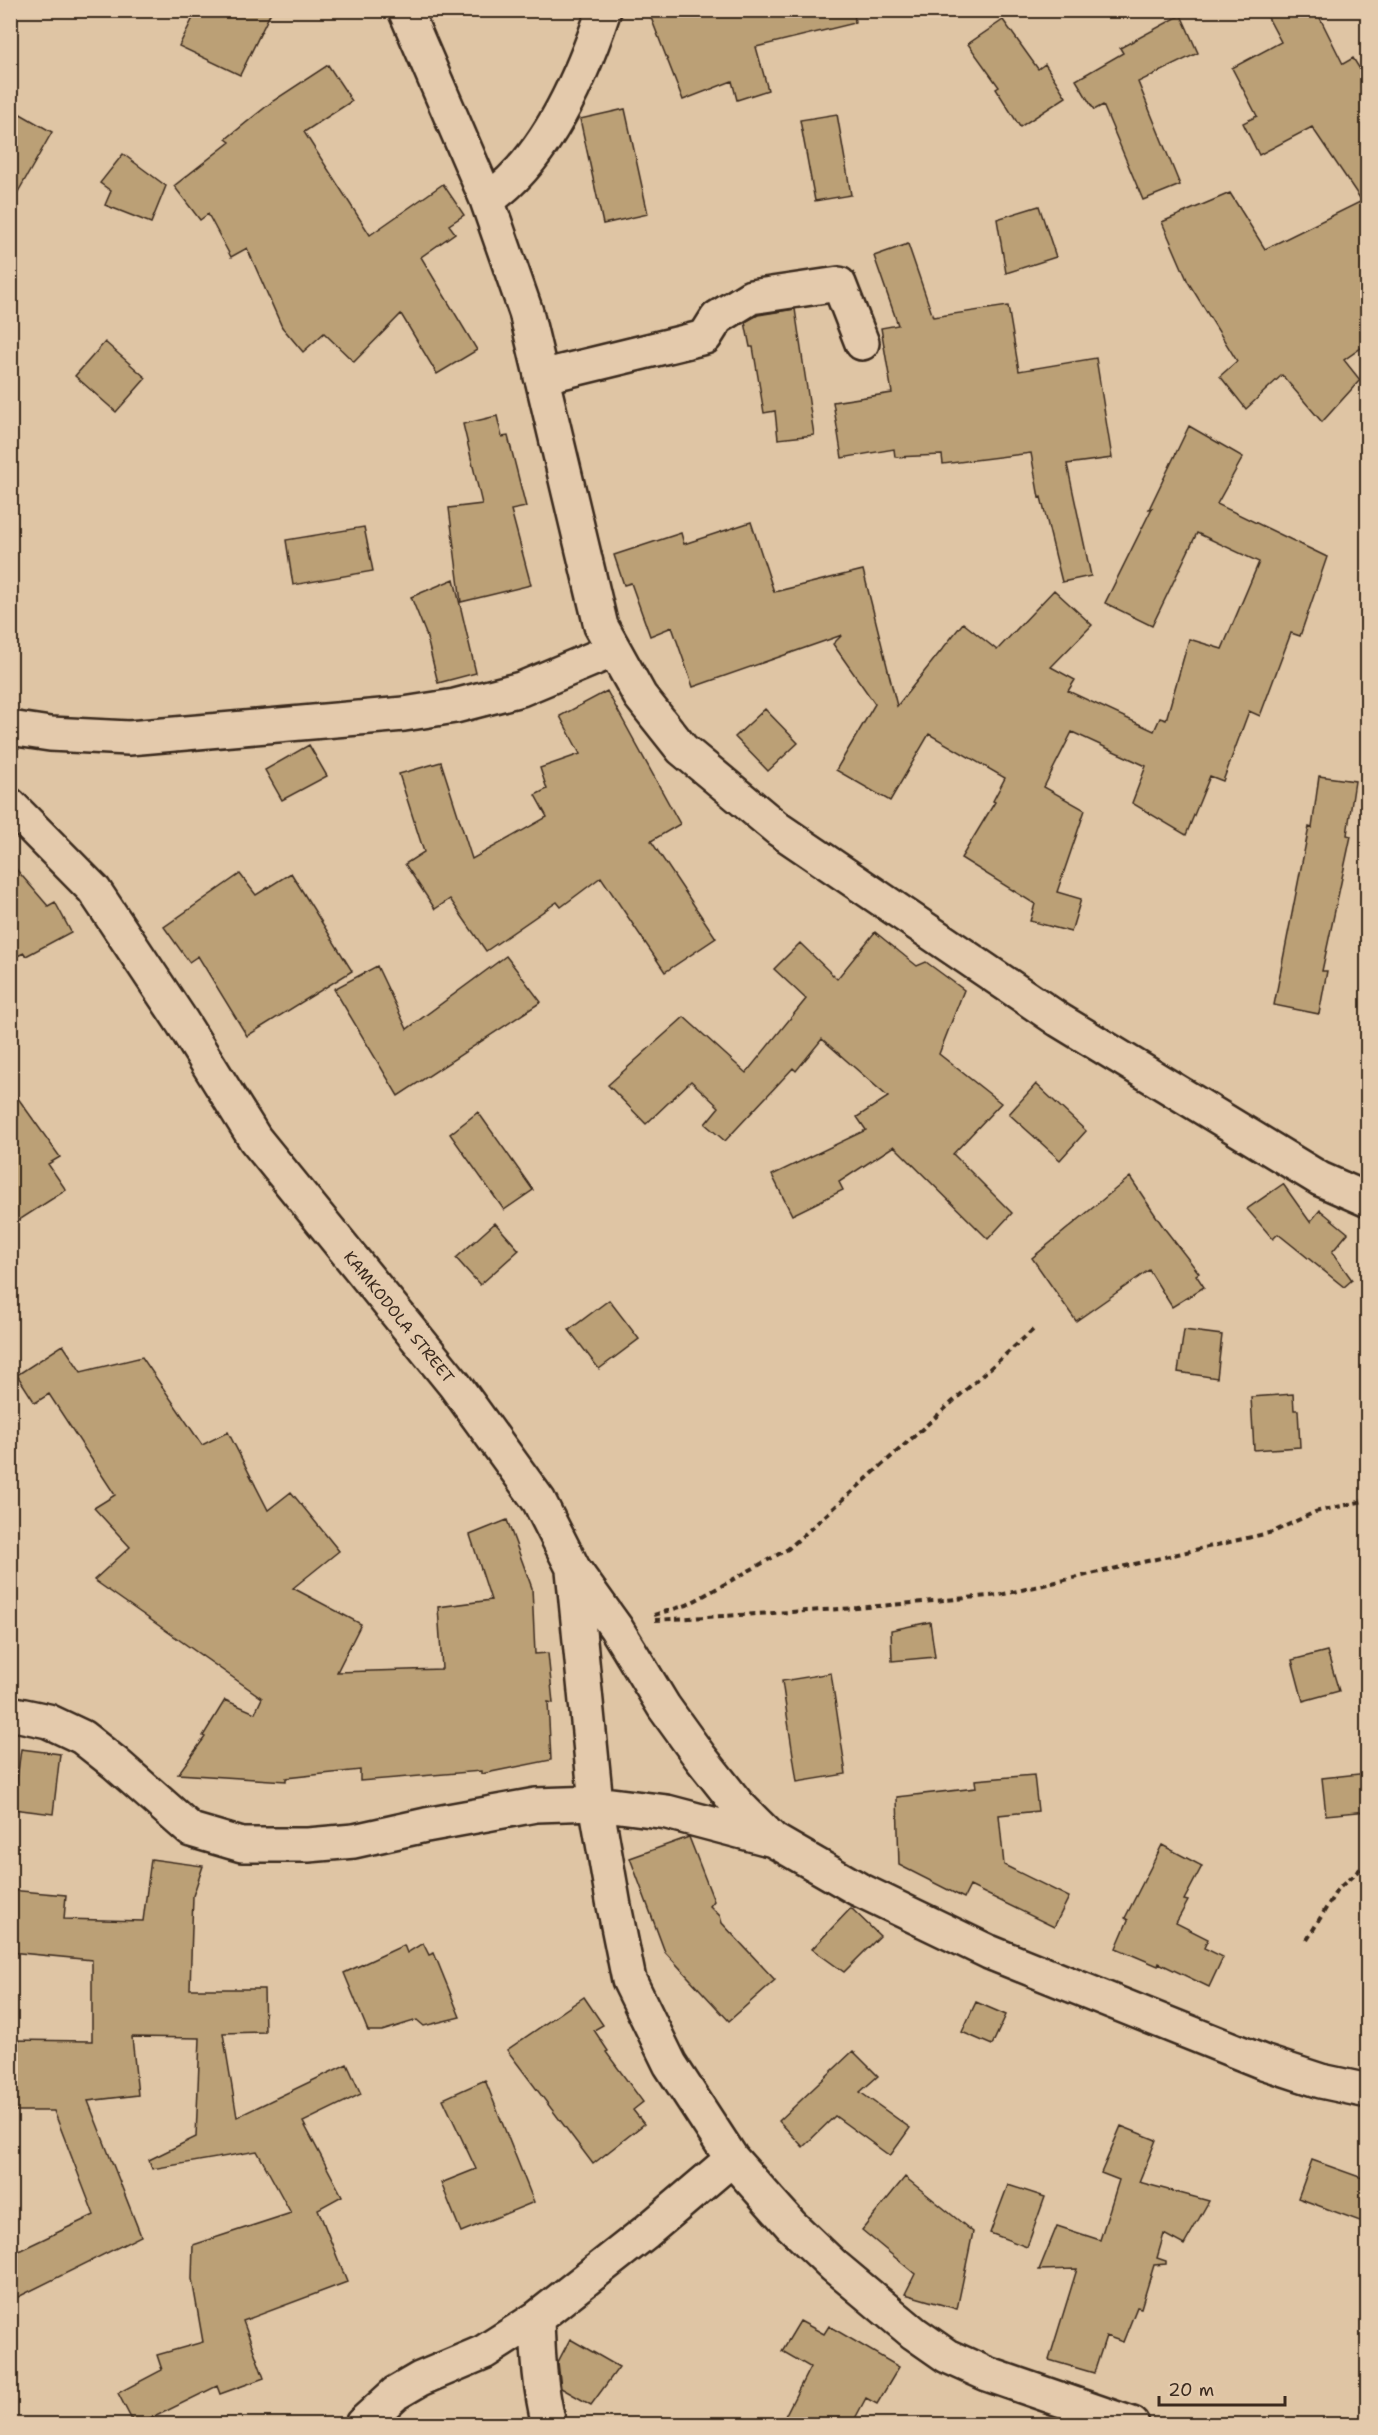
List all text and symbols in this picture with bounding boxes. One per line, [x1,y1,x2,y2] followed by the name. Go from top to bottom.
[339,1247,459,1388] street label: KAMKODOLA STREET
[1159,2369,1285,2407] scale bar
[1168,2378,1214,2402] text: 20 m

